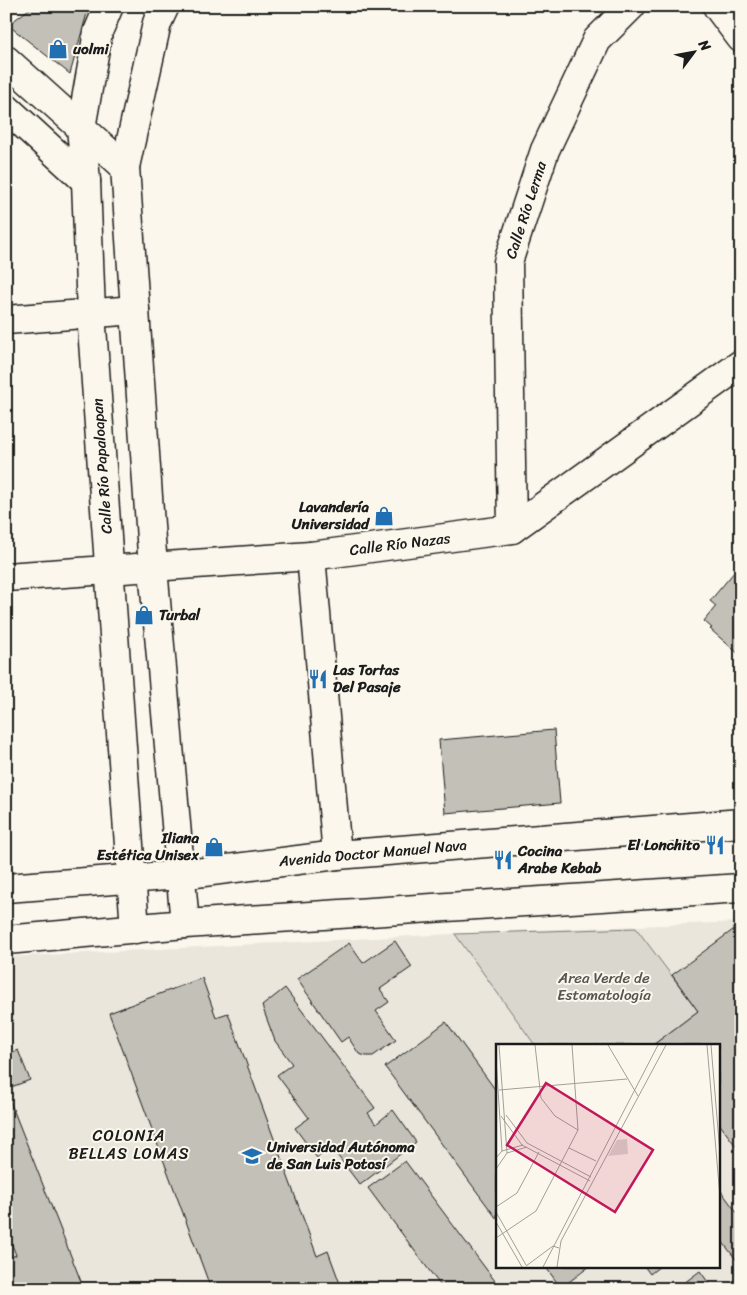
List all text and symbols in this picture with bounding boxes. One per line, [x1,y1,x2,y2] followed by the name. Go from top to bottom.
[670,28,720,78] north arrow
[691,34,718,56] text: N
[73,36,109,62] place label: uolmi
[47,38,69,60] shop icon: uolmi
[498,157,554,262] street label: Calle Río Lerma
[84,397,120,535] street label: Calle Río Papaloapan
[292,494,371,537] place label: Lavandería Universidad
[373,505,395,527] shop icon: Lavandería Universidad
[348,525,452,563] street label: Calle Río Nazas
[159,602,201,628] place label: Turbal
[133,604,155,626] shop icon: Turbal
[333,657,401,700] place label: Las Tortas Del Pasaje
[307,668,329,690] restaurant icon: Las Tortas Del Pasaje
[97,825,199,868] place label: Iliana Estética Unisex
[277,832,469,874] street label: Avenida Doctor Manuel Nava
[627,832,701,858] place label: El Lonchito
[704,834,726,856] restaurant icon: El Lonchito
[203,836,225,858] shop icon: Iliana Estética Unisex
[517,838,602,881] place label: Cocina Arabe Kebab
[492,849,514,871] restaurant icon: Cocina Arabe Kebab
[557,965,651,1008] park label: Area Verde de Estomatología
[496,1044,720,1268] inset map
[68,1121,190,1168] district label: COLONIA BELLAS LOMAS
[267,1134,415,1177] place label: Universidad Autónoma de San Luis Potosí
[241,1145,263,1167] school or university icon: Universidad Autónoma de San Luis Potosí

